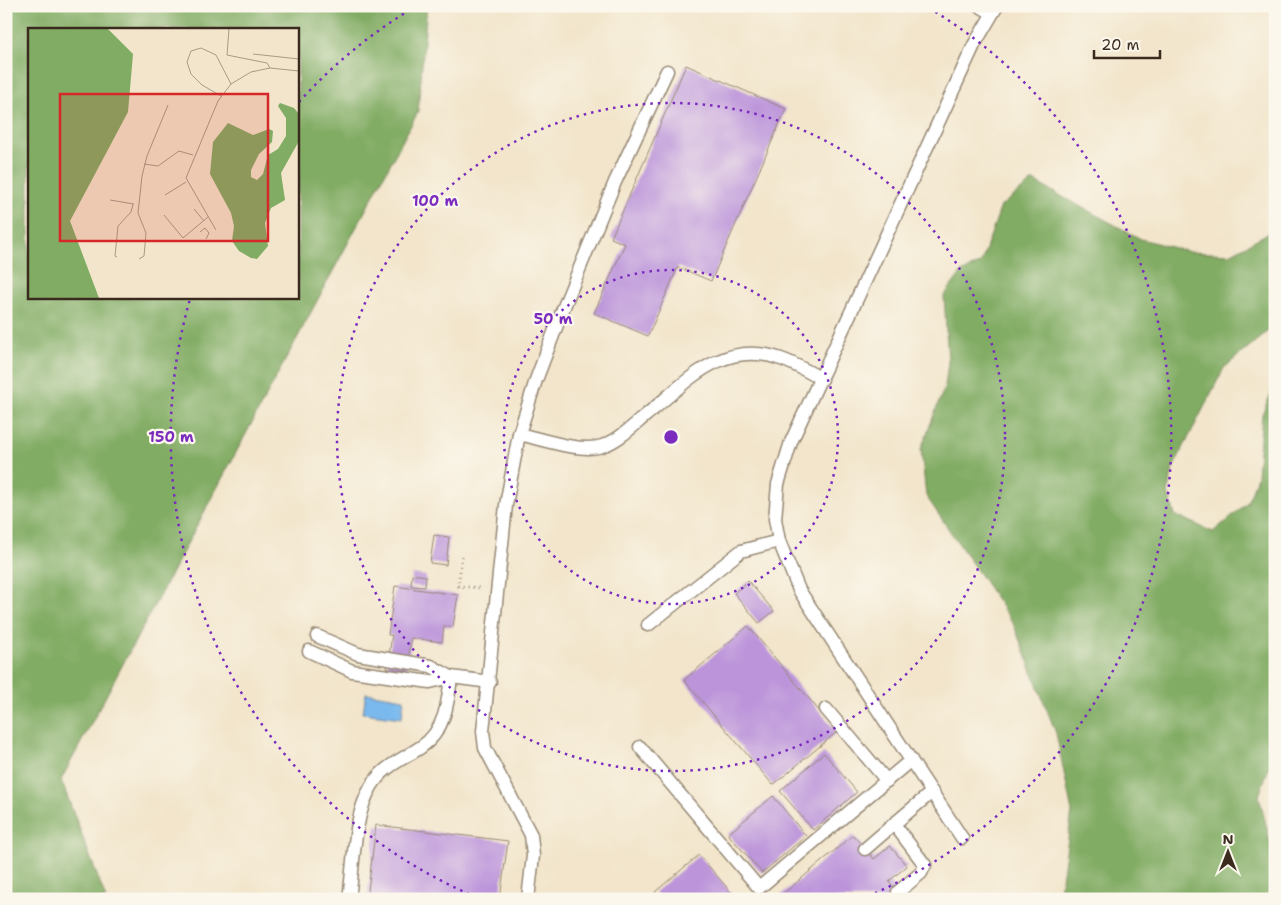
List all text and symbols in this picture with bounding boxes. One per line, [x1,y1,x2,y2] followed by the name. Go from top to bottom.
[28,28,299,299] inset map
[1094,28,1160,60] scale bar
[1101,35,1140,55] text: 20 m
[412,191,458,211] text: 100 m
[534,309,573,329] text: 50 m
[148,427,194,447] text: 150 m
[662,428,680,446] centre of rings
[1204,828,1254,878] north arrow
[1222,830,1234,848] text: N

